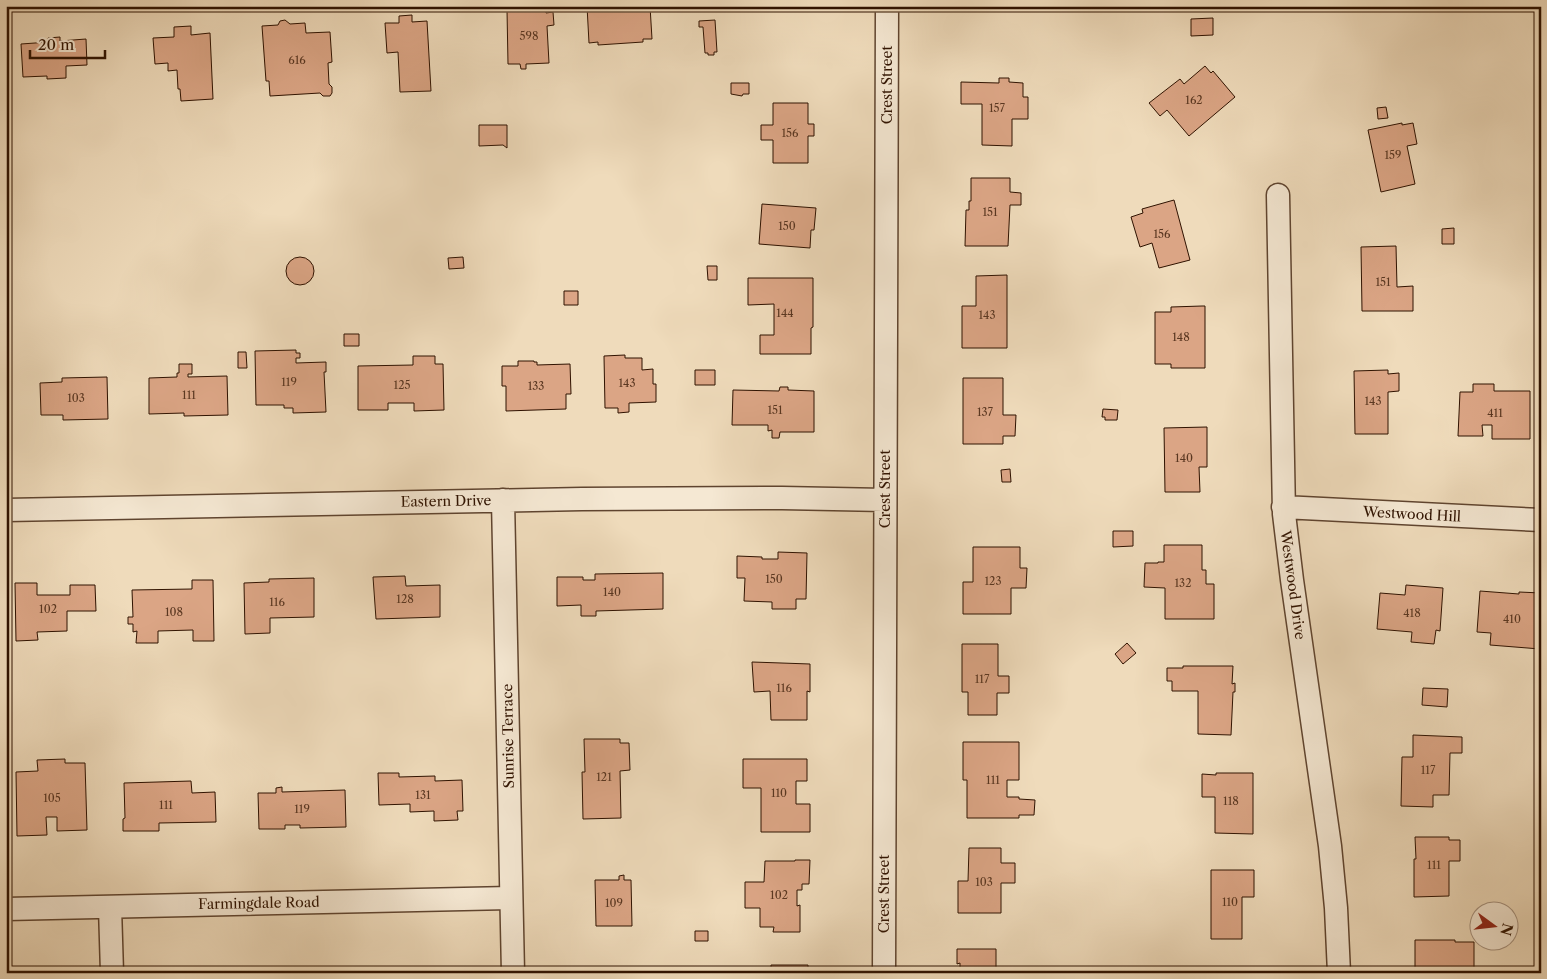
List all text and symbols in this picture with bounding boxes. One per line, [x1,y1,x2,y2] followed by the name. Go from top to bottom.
[30,28,105,60] scale bar
[520,29,538,43] house number: 598
[38,35,74,54] text: 20 m
[878,46,896,124] street label: Crest Street
[288,53,306,67] house number: 616
[1185,93,1203,107] house number: 162
[989,101,1006,115] house number: 157
[781,126,799,140] house number: 156
[1384,148,1402,162] house number: 159
[982,205,998,219] house number: 151
[778,219,796,233] house number: 150
[1153,227,1171,241] house number: 156
[1375,275,1391,289] house number: 151
[776,306,794,320] house number: 144
[978,308,996,322] house number: 143
[1172,330,1190,344] house number: 148
[281,375,297,389] house number: 119
[618,376,636,390] house number: 143
[394,378,410,392] house number: 125
[528,379,544,393] house number: 133
[182,388,196,402] house number: 111
[67,391,85,405] house number: 103
[1364,394,1382,408] house number: 143
[767,403,783,417] house number: 151
[977,405,994,419] house number: 137
[1487,406,1503,420] house number: 411
[876,450,894,528] street label: Crest Street
[1175,451,1193,465] house number: 140
[401,491,492,511] street label: Eastern Drive
[1362,502,1461,526] street label: Westwood Hill
[1276,528,1310,641] street label: Westwood Drive
[765,572,783,586] house number: 150
[984,574,1002,588] house number: 123
[1174,576,1192,590] house number: 132
[603,585,621,599] house number: 140
[396,592,414,606] house number: 128
[269,595,285,609] house number: 116
[39,602,57,616] house number: 102
[165,605,183,619] house number: 108
[1403,606,1421,620] house number: 418
[1503,612,1521,626] house number: 410
[975,672,990,686] house number: 117
[776,681,792,695] house number: 116
[498,683,518,788] street label: Sunrise Terrace
[1421,763,1436,777] house number: 117
[596,770,612,784] house number: 121
[986,773,1000,787] house number: 111
[771,786,787,800] house number: 110
[415,788,431,802] house number: 131
[43,791,61,805] house number: 105
[1223,794,1239,808] house number: 118
[159,798,173,812] house number: 111
[294,802,310,816] house number: 119
[875,855,893,933] street label: Crest Street
[1427,858,1441,872] house number: 111
[975,875,993,889] house number: 103
[770,888,788,902] house number: 102
[198,893,320,913] street label: Farmingdale Road
[1222,895,1238,909] house number: 110
[605,896,623,910] house number: 109
[1470,902,1520,952] north arrow
[1496,921,1517,938] text: N

